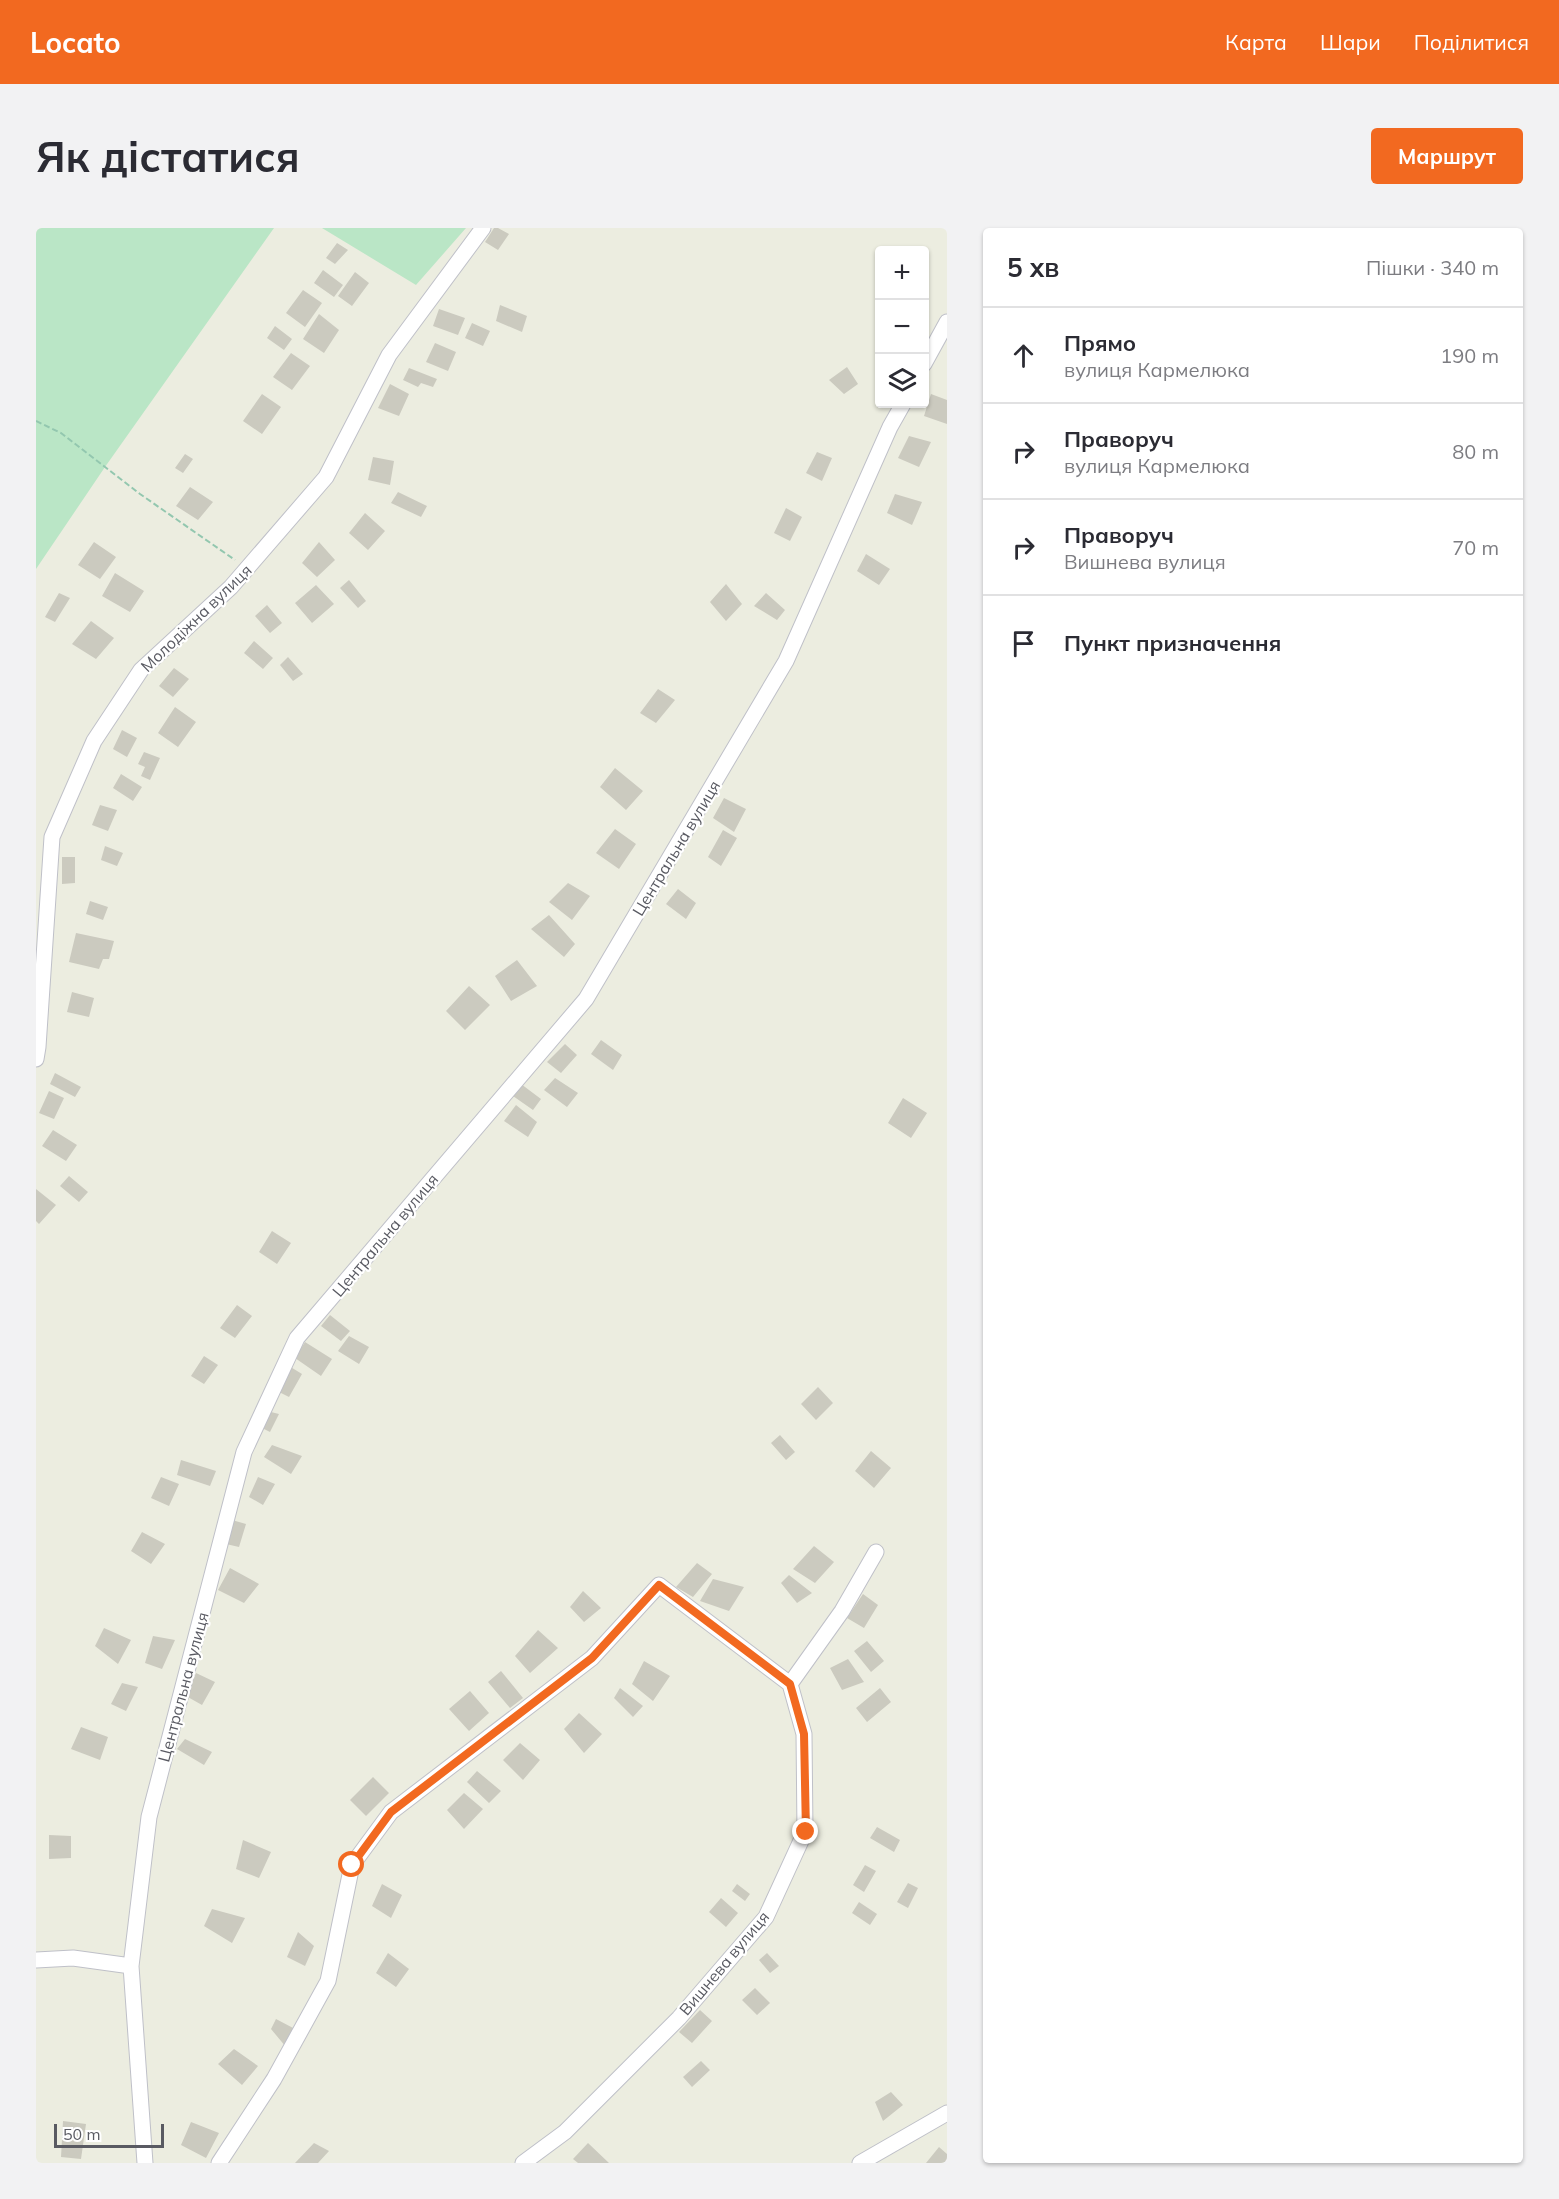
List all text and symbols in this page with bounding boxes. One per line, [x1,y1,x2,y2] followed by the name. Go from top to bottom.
[30,25,121,60] text: Locato
[1225,29,1287,55] text: Карта
[1320,29,1381,55] text: Шари
[1414,29,1529,55] text: Поділитися
[1371,128,1523,184] button: Маршрут
[36,130,300,183] text: Як дістатися
[875,246,929,408] map controls
[875,246,929,300] button: +
[1007,251,1059,284] text: 5 хв
[1366,255,1499,280] text: Пішки · 340 m
[875,300,929,354] button: −
[1064,329,1136,357] text: Прямо
[1007,339,1040,372] icon: ahead
[1440,343,1499,368] text: 190 m
[875,354,929,408] button: layers
[1064,357,1250,382] text: вулиця Кармелюка
[1064,425,1174,453] text: Праворуч
[1007,435,1040,468] icon: right
[1452,439,1499,464] text: 80 m
[1064,453,1250,478] text: вулиця Кармелюка
[1064,521,1174,549] text: Праворуч
[1007,531,1040,564] icon: right
[1452,535,1499,560] text: 70 m
[1064,549,1226,574] text: Вишнева вулиця
[136,560,256,676] street label: Молодіжна вулиця
[1007,627,1040,660] icon: arrive
[1064,629,1281,657] text: Пункт призначення
[628,777,724,919] street label: Центральна вулиця
[328,1169,442,1301] street label: Центральна вулиця
[153,1610,213,1764] street label: Центральна вулиця
[792,1818,818,1844] route end
[338,1851,364,1877] route start
[675,1907,773,2019] street label: Вишнева вулиця
[54,2121,164,2148] scale bar
[63,2124,100,2144] text: 50 m

